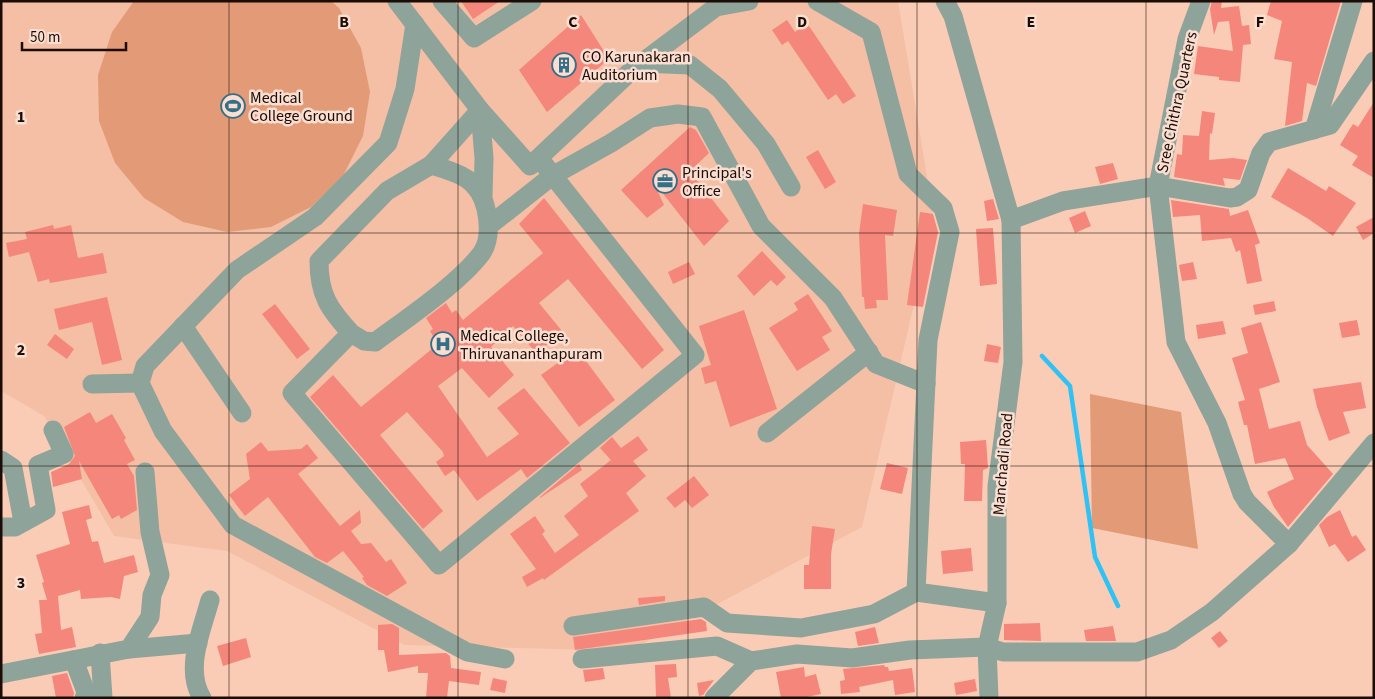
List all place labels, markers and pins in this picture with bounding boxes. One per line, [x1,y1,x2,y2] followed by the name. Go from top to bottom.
[582,46,691,86] place label: CO Karunakaran Auditorium
[551,52,577,78] building icon: CO Karunakaran Auditorium
[250,87,353,127] place label: Medical College Ground
[220,93,246,119] sports icon: Medical College Ground
[682,162,752,202] place label: Principal's Office
[652,168,678,194] office icon: Principal's Office
[460,325,603,365] place label: Medical College, Thiruvananthapuram
[430,331,456,357] hospital icon: Medical College, Thiruvananthapuram

